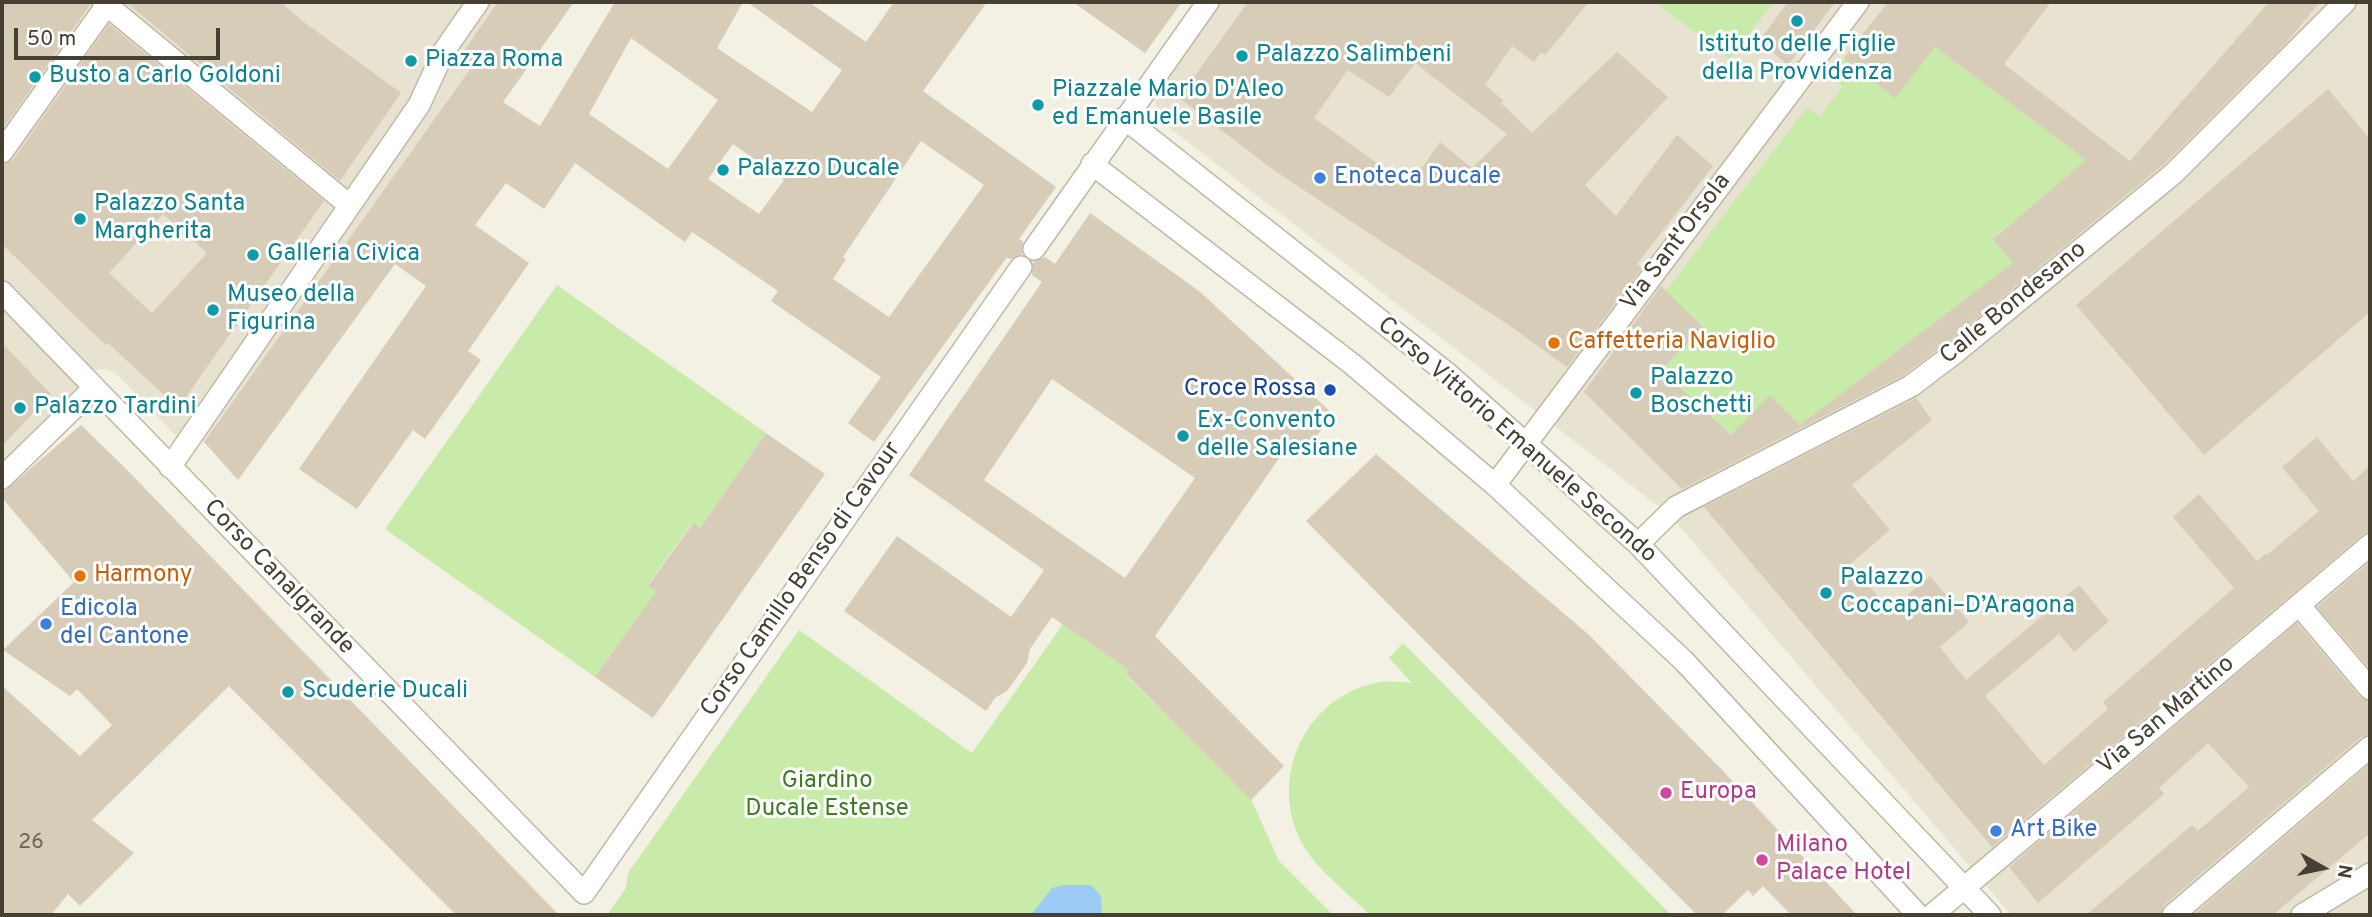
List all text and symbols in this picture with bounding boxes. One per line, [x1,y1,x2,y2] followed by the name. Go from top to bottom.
[1789,13,1805,29] marker: Istituto delle Figlie della Provvidenza
[18,14,224,58] scale bar
[27,26,76,53] text: 50 m
[1698,32,1896,88] place label: Istituto delle Figlie della Provvidenza
[1256,42,1452,70] place label: Palazzo Salimbeni
[425,47,563,75] place label: Piazza Roma
[1234,48,1250,64] marker: Palazzo Salimbeni
[403,53,419,69] marker: Piazza Roma
[49,63,281,91] place label: Busto a Carlo Goldoni
[27,69,43,85] marker: Busto a Carlo Goldoni
[1052,77,1284,133] place label: Piazzale Mario D'Aleo ed Emanuele Basile
[1030,97,1046,113] marker: Piazzale Mario D'Aleo ed Emanuele Basile
[737,156,900,184] place label: Palazzo Ducale
[715,162,731,178] marker: Palazzo Ducale
[1334,164,1501,192] place label: Enoteca Ducale
[1616,169,1738,317] street label: Via Sant'Orsola
[1312,170,1328,186] marker: Enoteca Ducale
[94,191,245,247] place label: Palazzo Santa Margherita
[72,211,88,227] marker: Palazzo Santa Margherita
[1935,236,2093,372] street label: Calle Bondesano
[267,241,420,269] place label: Galleria Civica
[245,247,261,263] marker: Galleria Civica
[227,282,355,338] place label: Museo della Figurina
[205,302,221,318] marker: Museo della Figurina
[1370,312,1662,570] street label: Corso Vittorio Emanuele Secondo
[1568,329,1776,357] place label: Caffetteria Naviglio
[1546,335,1562,351] marker: Caffetteria Naviglio
[1650,365,1752,421] place label: Palazzo Boschetti
[1184,376,1316,404] place label: Croce Rossa
[1322,382,1338,398] marker: Croce Rossa
[1628,385,1644,401] marker: Palazzo Boschetti
[34,394,197,422] place label: Palazzo Tardini
[12,400,28,416] marker: Palazzo Tardini
[1197,408,1358,464] place label: Ex-Convento delle Salesiane
[1175,428,1191,444] marker: Ex-Convento delle Salesiane
[696,437,908,723] street label: Corso Camillo Benso di Cavour
[197,494,359,662] street label: Corso Canalgrande
[94,562,192,590] place label: Harmony
[1840,565,2075,621] place label: Palazzo Coccapani–D’Aragona
[72,568,88,584] marker: Harmony
[1818,585,1834,601] marker: Palazzo Coccapani–D’Aragona
[60,596,189,652] place label: Edicola del Cantone
[38,616,54,632] marker: Edicola del Cantone
[2093,650,2241,782] street label: Via San Martino
[302,678,468,706] place label: Scuderie Ducali
[280,684,296,700] marker: Scuderie Ducali
[745,768,909,824] park label: Giardino Ducale Estense
[1680,779,1757,807] place label: Europa
[1658,785,1674,801] marker: Europa
[2010,817,2097,845] place label: Art Bike
[1988,823,2004,839] marker: Art Bike
[18,831,44,857] house number: 26
[1776,832,1911,888] place label: Milano Palace Hotel
[2288,833,2358,903] north arrow
[1754,852,1770,868] marker: Milano Palace Hotel
[2331,863,2357,880] text: N

